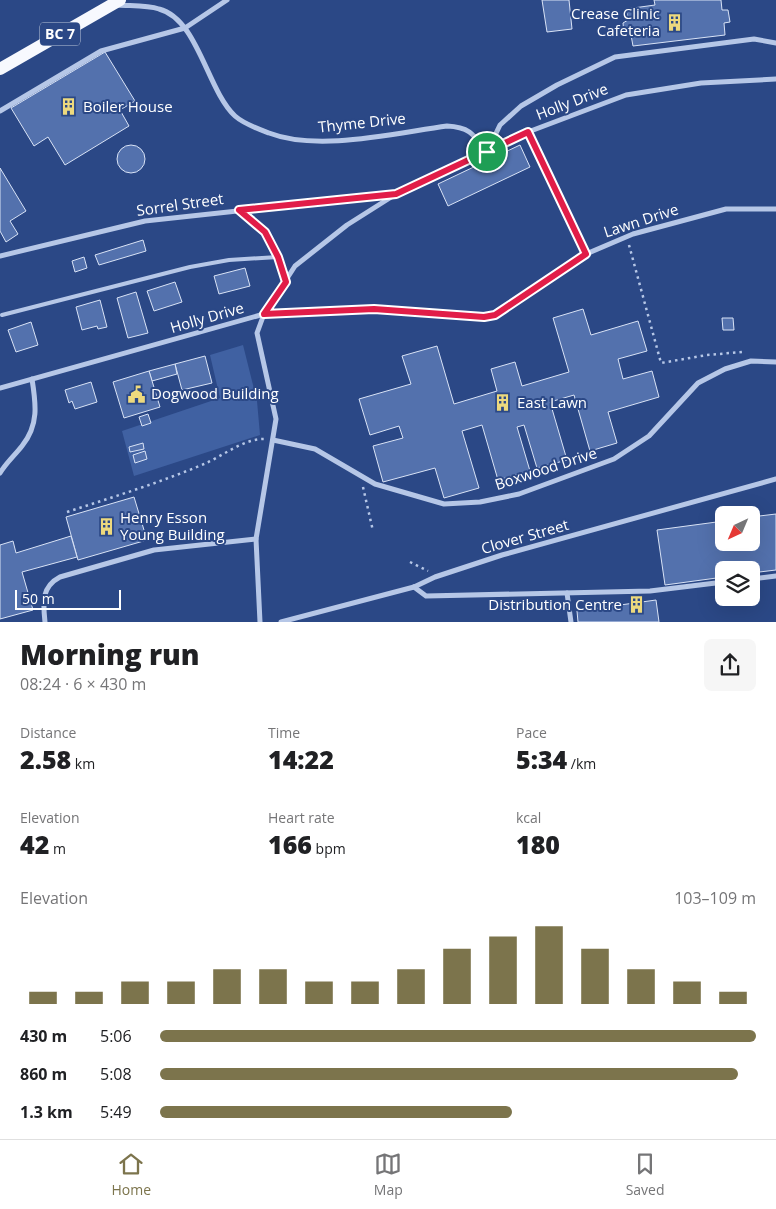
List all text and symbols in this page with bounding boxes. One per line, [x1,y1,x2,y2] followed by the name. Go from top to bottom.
[571,3,660,40] place label: Crease Clinic Cafeteria
[664,13,684,33] building icon: Crease Clinic Cafeteria
[40,22,80,46] road number: BC 7
[533,78,611,124] street label: Holly Drive
[83,96,173,116] place label: Boiler House
[59,97,79,117] building icon: Boiler House
[317,107,407,137] street label: Thyme Drive
[466,131,508,173] pin
[473,138,501,166] icon: arrive
[135,188,225,220] street label: Sorrel Street
[601,199,681,242] street label: Lawn Drive
[168,297,246,337] street label: Holly Drive
[151,383,279,403] place label: Dogwood Building
[127,384,147,404] public building icon: Dogwood Building
[517,392,587,412] place label: East Lawn
[493,393,513,413] building icon: East Lawn
[492,442,599,494] street label: Boxwood Drive
[715,506,760,551] north arrow
[715,506,760,606] map controls
[120,507,225,544] place label: Henry Esson Young Building
[479,514,571,558] street label: Clover Street
[96,517,116,537] building icon: Henry Esson Young Building
[715,561,760,606] button: layers
[15,586,121,610] scale bar
[22,589,55,608] text: 50 m
[488,594,622,614] place label: Distribution Centre
[626,595,646,615] building icon: Distribution Centre
[20,635,200,673] text: Morning run
[704,639,756,691] button: share
[20,673,146,695] text: 08:24 · 6 × 430 m
[20,723,76,742] text: Distance
[268,723,300,742] text: Time
[516,723,547,742] text: Pace
[20,742,71,776] text: 2.58
[268,742,334,776] text: 14:22
[516,742,567,776] text: 5:34
[71,754,95,773] text: km
[567,754,596,773] text: /km
[20,808,79,827] text: Elevation
[268,808,335,827] text: Heart rate
[516,808,541,827] text: kcal
[20,827,49,861] text: 42
[268,827,312,861] text: 166
[516,827,560,861] text: 180
[49,839,66,858] text: m
[312,839,346,858] text: bpm
[20,887,88,909] text: Elevation
[674,887,756,909] text: 103–109 m
[20,1025,67,1047] text: 430 m
[100,1025,132,1047] text: 5:06
[20,1063,67,1085] text: 860 m
[100,1063,132,1085] text: 5:08
[20,1101,73,1123] text: 1.3 km
[100,1101,132,1123] text: 5:49
[111,1150,151,1199] tab: Home
[374,1150,403,1199] tab: Map
[626,1150,665,1199] tab: Saved

